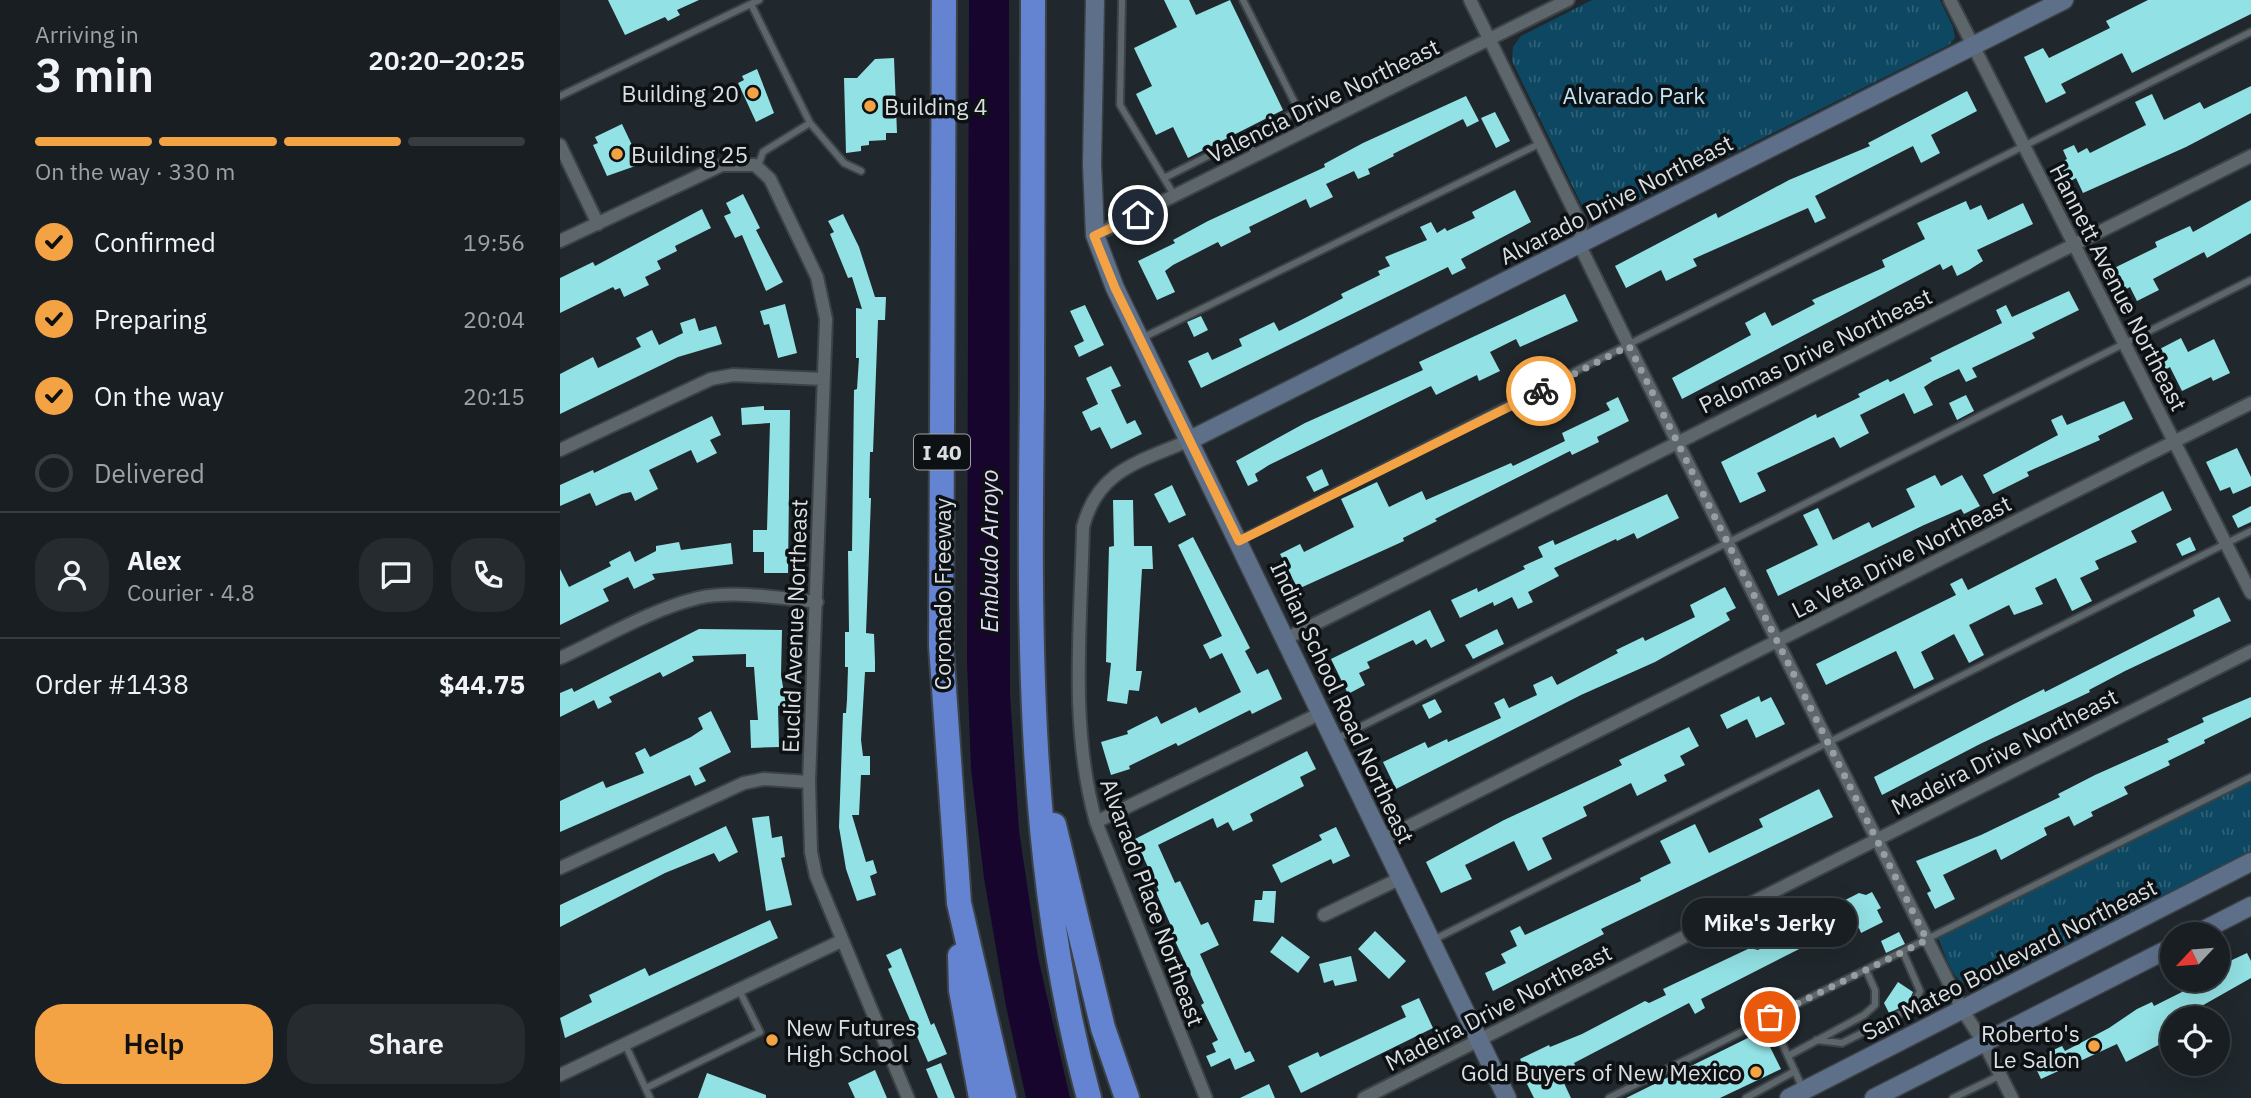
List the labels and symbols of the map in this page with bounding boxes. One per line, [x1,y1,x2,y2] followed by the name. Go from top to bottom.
[1202,31,1444,169] street label: Valencia Drive Northeast
[622,78,739,108] place label: Building 20
[1563,80,1706,110] park label: Alvarado Park
[745,85,761,101] marker: Building 20
[884,91,988,121] place label: Building 4
[862,98,878,114] marker: Building 4
[1494,127,1738,271] street label: Alvarado Drive Northeast
[631,139,748,169] place label: Building 25
[609,146,625,162] marker: Building 25
[2043,158,2195,416] street label: Hannett Avenue Northeast
[1108,185,1168,245] pin
[1693,280,1937,420] street label: Palomas Drive Northeast
[1506,356,1576,426] courier
[914,434,970,470] road number: I 40
[973,469,1005,633] water label: Embudo Arroyo
[1786,488,2016,624] street label: La Veta Drive Northeast
[927,497,957,690] street label: Coronado Freeway
[775,499,813,753] street label: Euclid Avenue Northeast
[1264,556,1422,848] street label: Indian School Road Northeast
[1886,681,2122,821] street label: Madeira Drive Northeast
[1094,774,1212,1030] street label: Alvarado Place Northeast
[1857,871,2161,1047] street label: San Mateo Boulevard Northeast
[1682,898,1858,947] callout: Mike's Jerky
[2160,922,2230,992] north arrow
[1380,937,1616,1077] street label: Madeira Drive Northeast
[1740,987,1800,1047] pin
[786,1012,917,1068] place label: New Futures High School
[1981,1018,2080,1074] place label: Roberto's Le Salon
[764,1032,780,1048] marker: New Futures High School
[2086,1038,2102,1054] marker: Roberto's Le Salon
[1461,1057,1742,1087] place label: Gold Buyers of New Mexico
[1748,1064,1764,1080] marker: Gold Buyers of New Mexico

